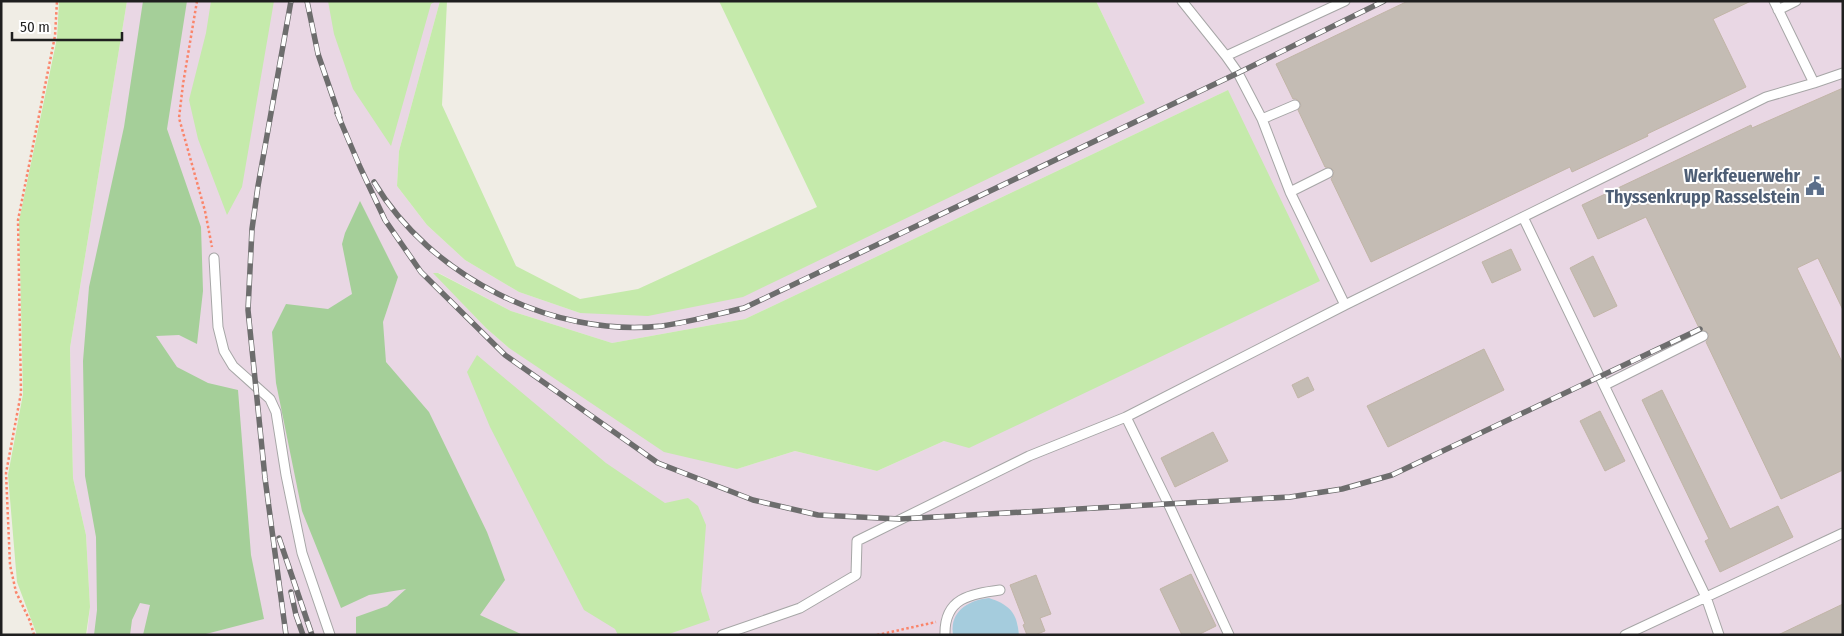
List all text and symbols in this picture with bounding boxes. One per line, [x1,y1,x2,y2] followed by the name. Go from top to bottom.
[12,10,122,42] scale bar
[20,18,50,36] text: 50 m
[1605,165,1800,208] place label: Werkfeuerwehr Thyssenkrupp Rasselstein
[1804,175,1826,197] public building icon: Werkfeuerwehr Thyssenkrupp Rasselstein

